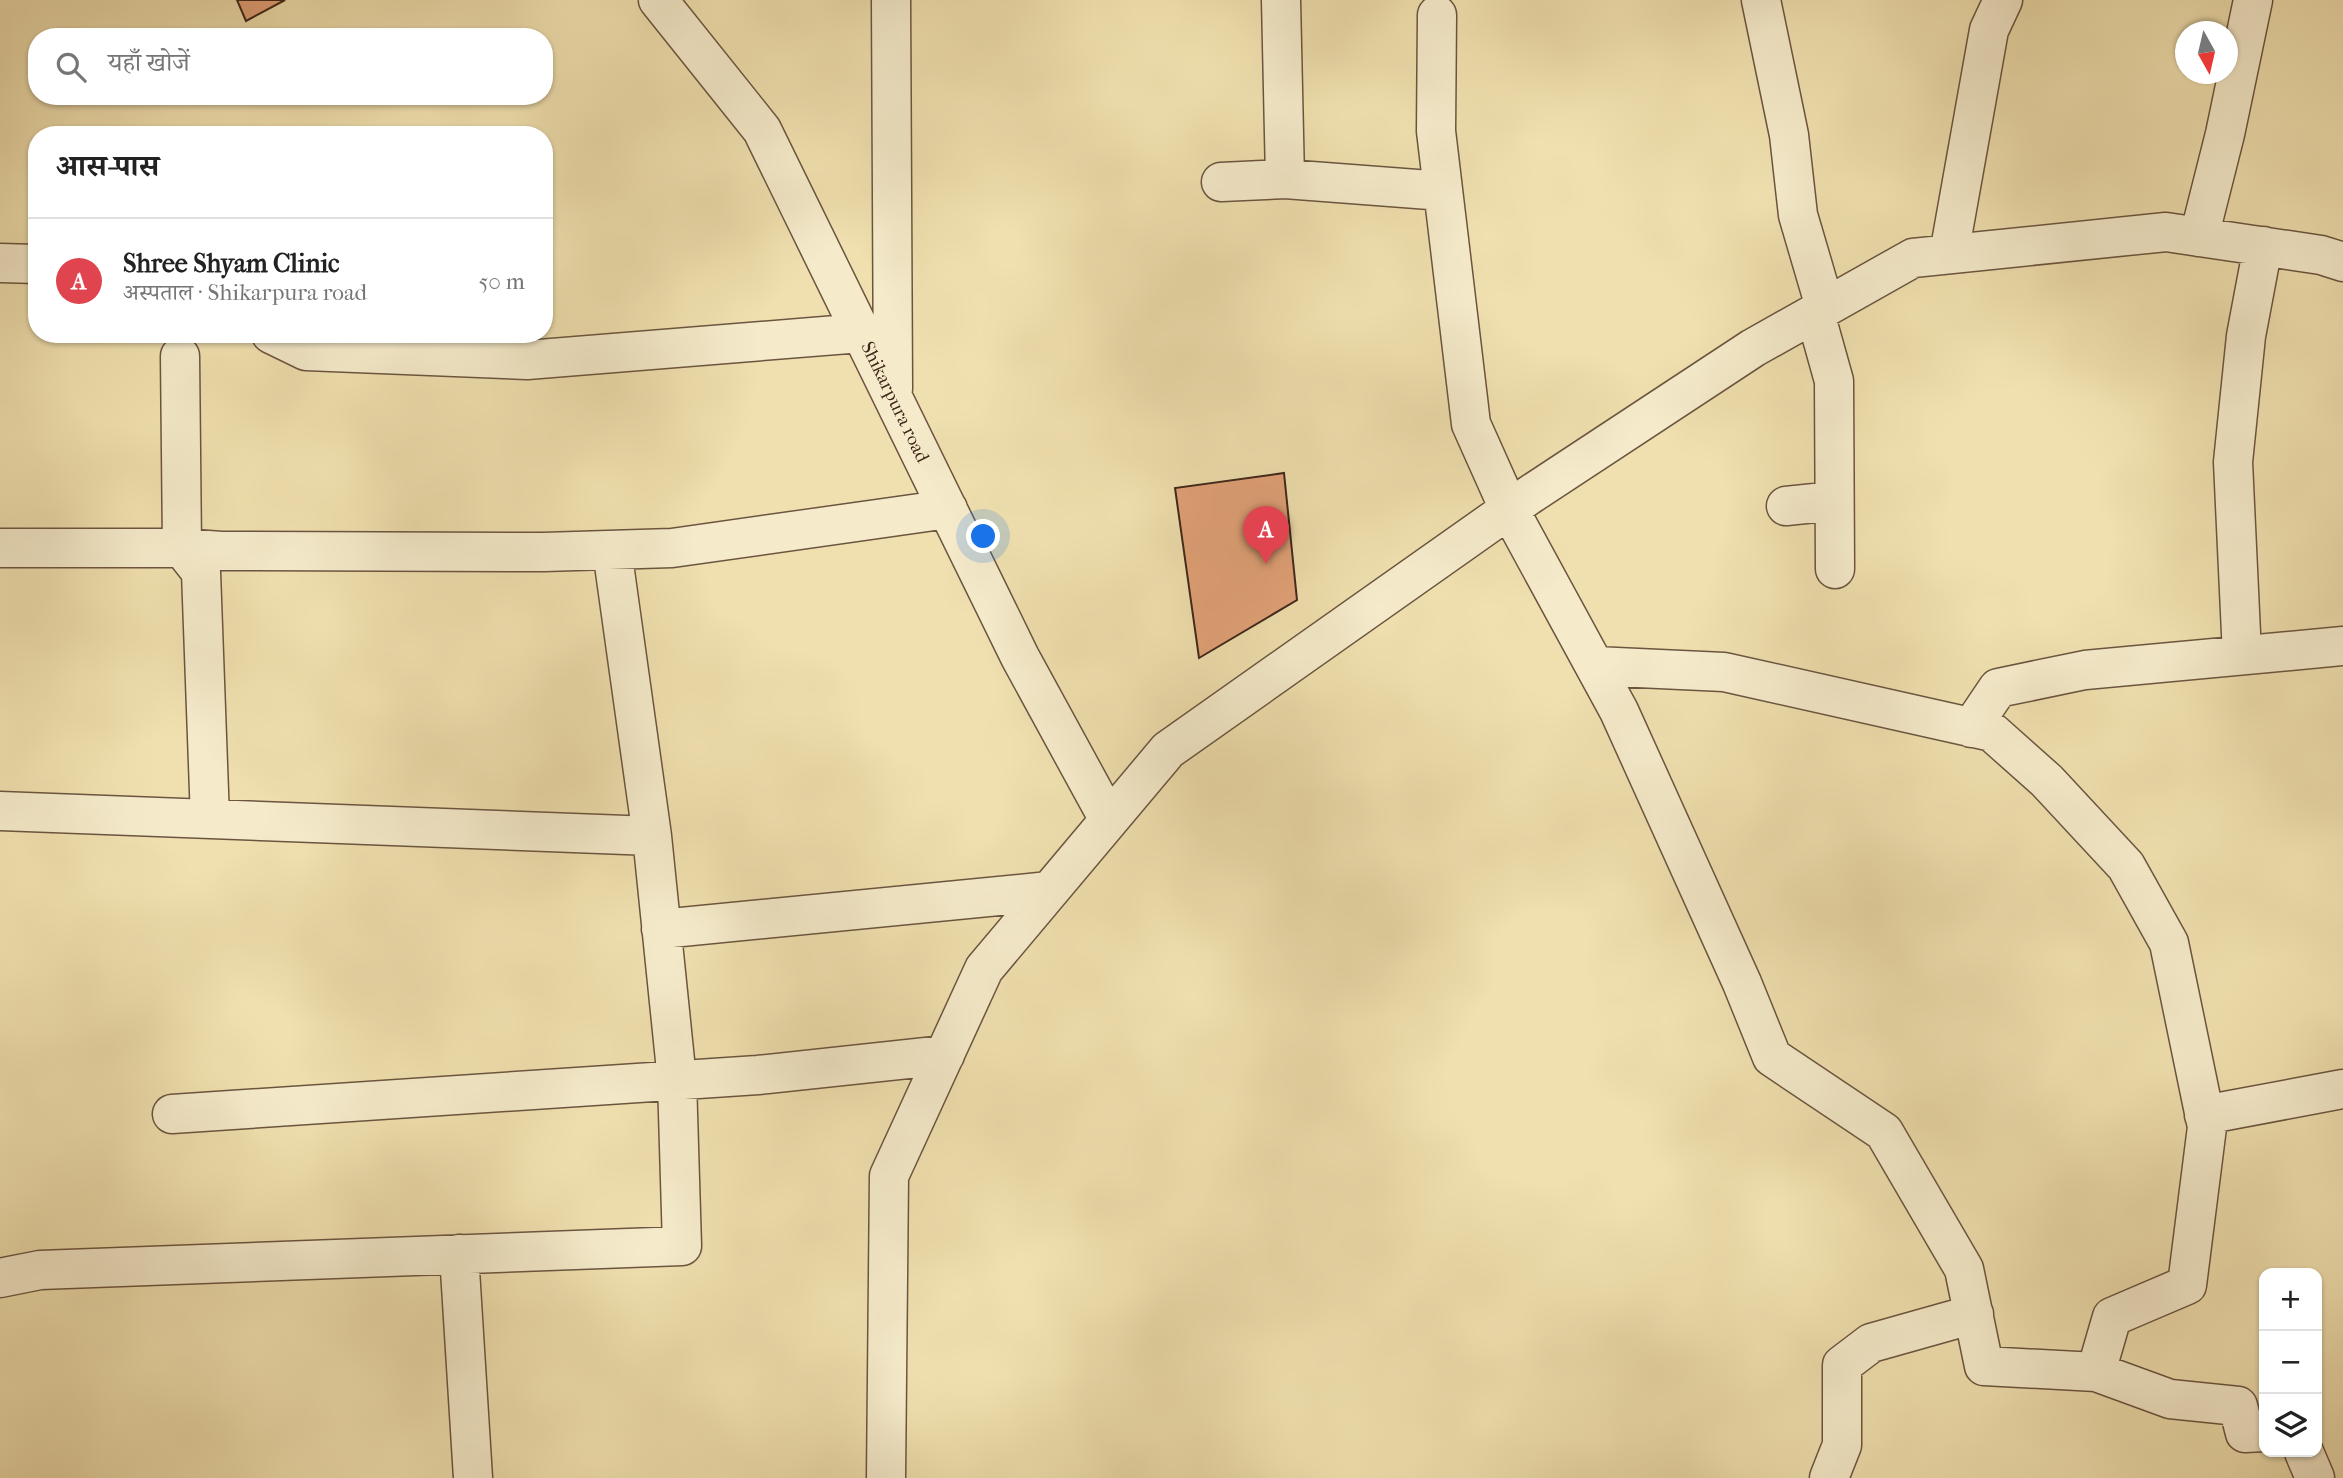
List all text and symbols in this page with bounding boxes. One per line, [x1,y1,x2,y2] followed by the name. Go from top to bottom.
[2175,21,2238,84] north arrow
[28,28,553,105] search box
[108,47,190,78] text: यहाँ खोजें
[52,48,90,86] icon: search
[56,149,159,184] text: आस-पास
[123,248,340,279] text: Shree Shyam Clinic
[72,268,86,295] text: A
[478,268,525,295] text: 50 m
[123,279,367,306] text: अस्पताल · Shikarpura road
[856,338,934,467] street label: Shikarpura road
[1243,506,1289,564] pin: A
[966,519,1000,553] your location
[2259,1268,2322,1457] map controls
[2259,1268,2322,1331] button: +
[2259,1331,2322,1394] button: −
[2259,1394,2322,1457] button: layers

